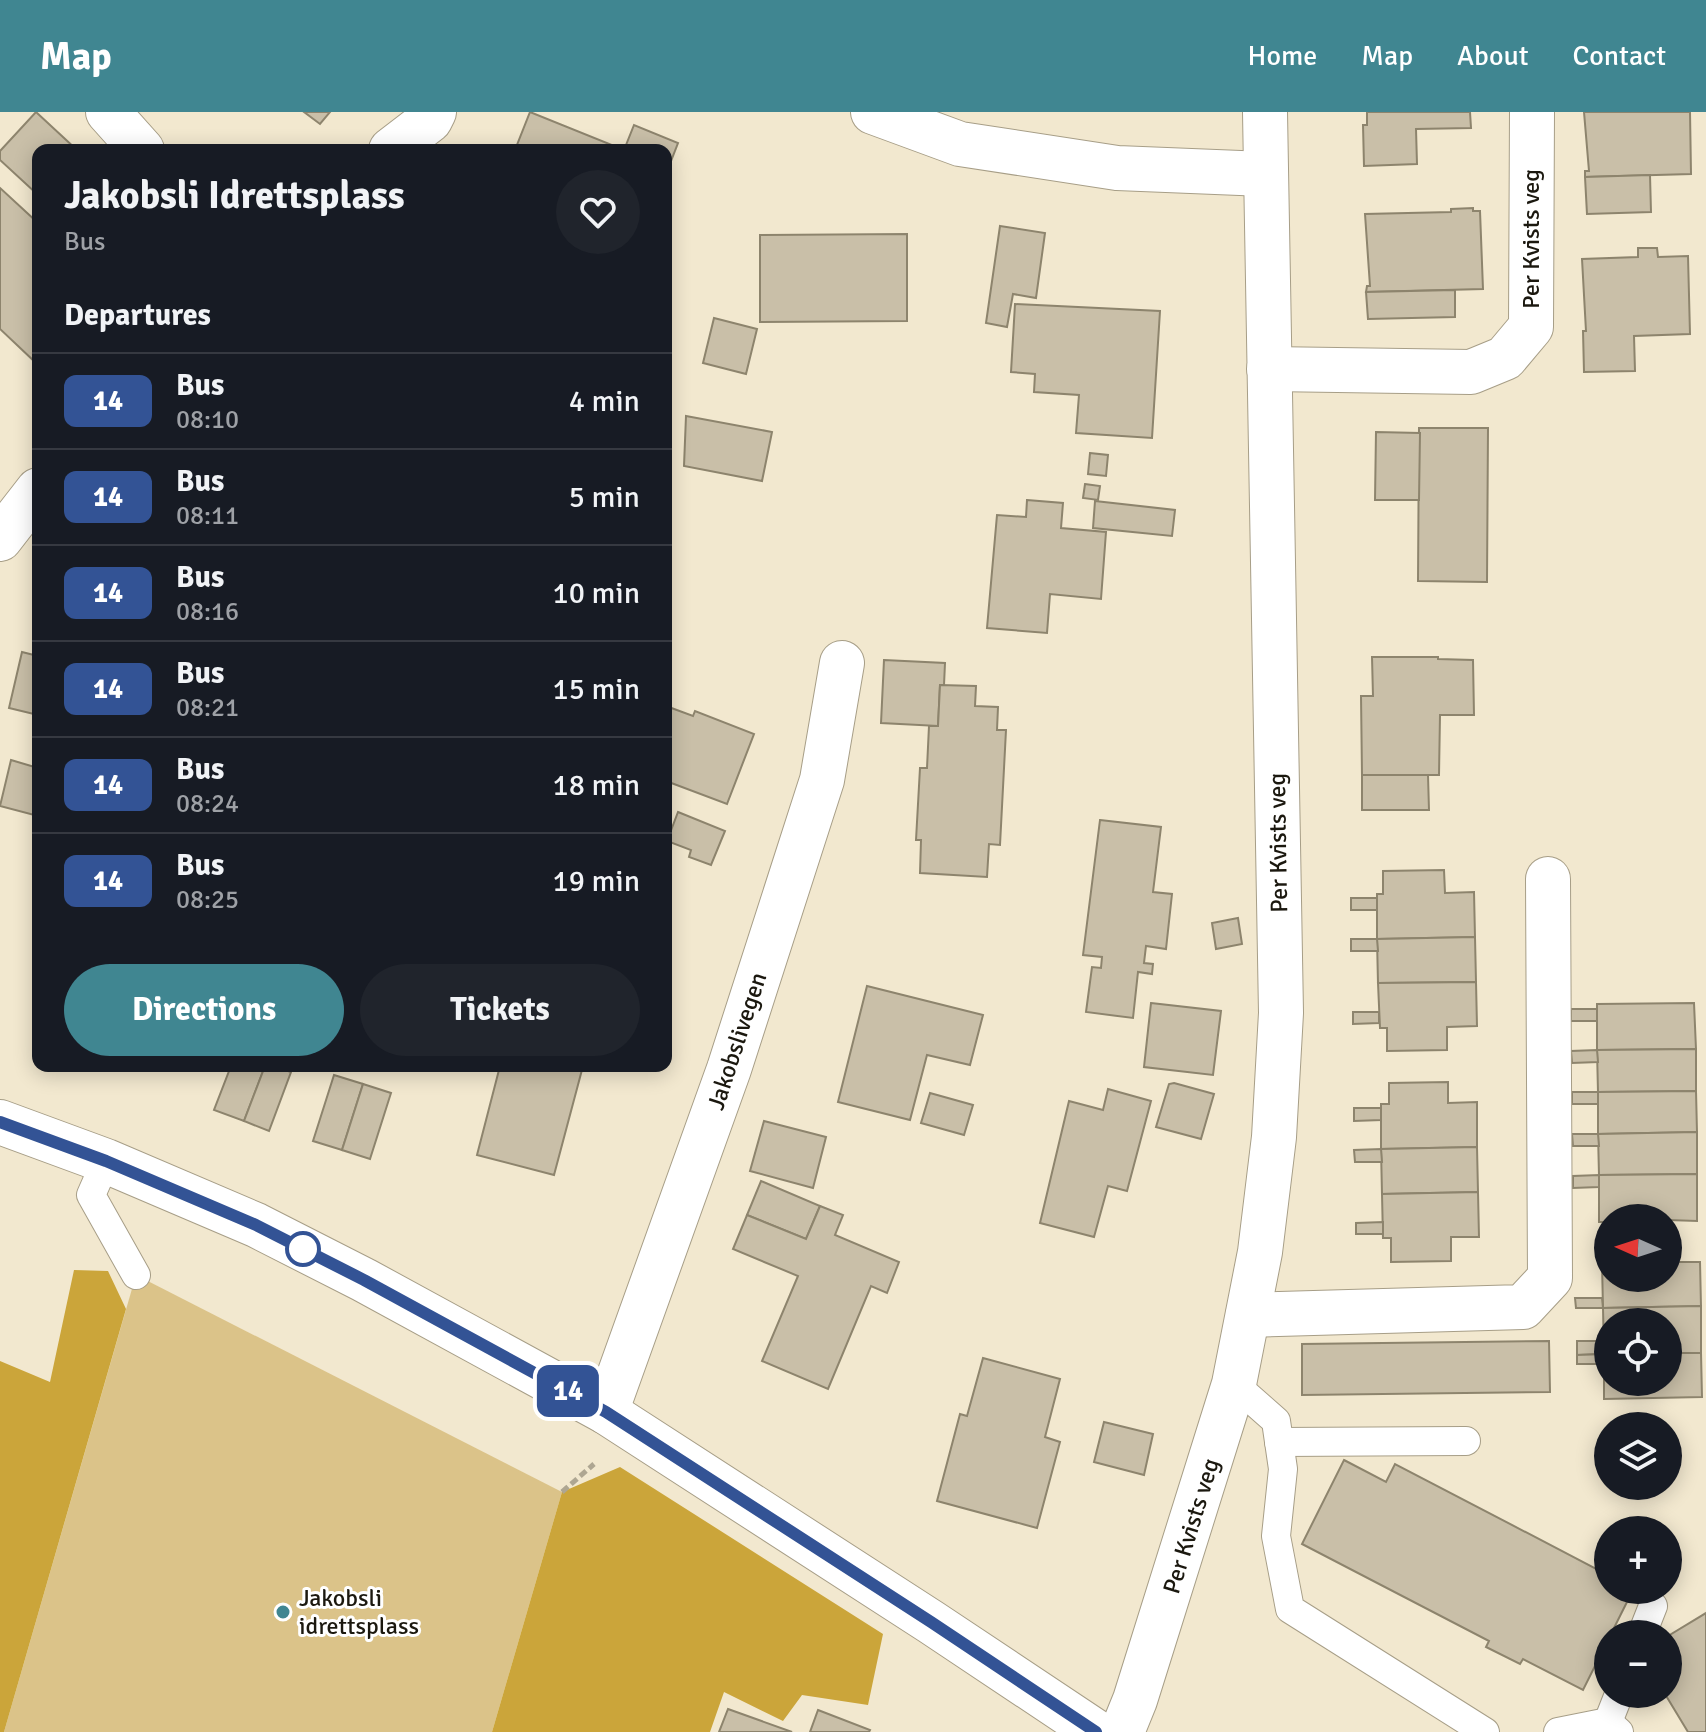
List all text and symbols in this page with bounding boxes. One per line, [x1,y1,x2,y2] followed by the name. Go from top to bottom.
[40,33,112,80] text: Map
[1248,39,1317,73] text: Home
[1361,39,1413,73] text: Map
[1457,39,1529,73] text: About
[1573,39,1666,73] text: Contact
[1516,169,1546,309] street label: Per Kvists veg
[556,170,640,254] button: heart
[64,172,405,219] text: Jakobsli Idrettsplass
[64,226,105,258] text: Bus
[64,297,211,334] text: Departures
[176,367,224,404] text: Bus
[569,383,640,420] text: 4 min
[93,384,123,418] text: 14
[176,404,239,436] text: 08:10
[176,463,224,500] text: Bus
[569,479,640,516] text: 5 min
[93,480,123,514] text: 14
[176,500,239,532] text: 08:11
[176,559,224,596] text: Bus
[553,575,640,612] text: 10 min
[93,576,123,610] text: 14
[176,596,239,628] text: 08:16
[176,655,224,692] text: Bus
[553,671,640,708] text: 15 min
[93,672,123,706] text: 14
[176,692,239,724] text: 08:21
[176,751,224,788] text: Bus
[553,767,640,804] text: 18 min
[93,768,123,802] text: 14
[1262,773,1294,913] street label: Per Kvists veg
[176,788,239,820] text: 08:24
[176,847,224,884] text: Bus
[553,863,640,900] text: 19 min
[93,864,123,898] text: 14
[176,884,239,916] text: 08:25
[64,964,344,1056] button: Directions
[360,964,640,1056] button: Tickets
[701,968,773,1114] street label: Jakobslivegen
[1594,1204,1682,1292] north arrow
[1594,1204,1682,1708] map controls
[286,1232,320,1266] unlabelled marker
[1594,1308,1682,1396] button: locate
[532,1365,604,1417] line badge: 14
[553,1374,583,1408] text: 14
[1594,1412,1682,1500] button: layers
[1156,1455,1226,1597] street label: Per Kvists veg
[1594,1516,1682,1604] button: +
[299,1583,419,1641] place label: Jakobsli idrettsplass
[274,1603,292,1621] marker: Jakobsli idrettsplass
[1594,1620,1682,1708] button: −

